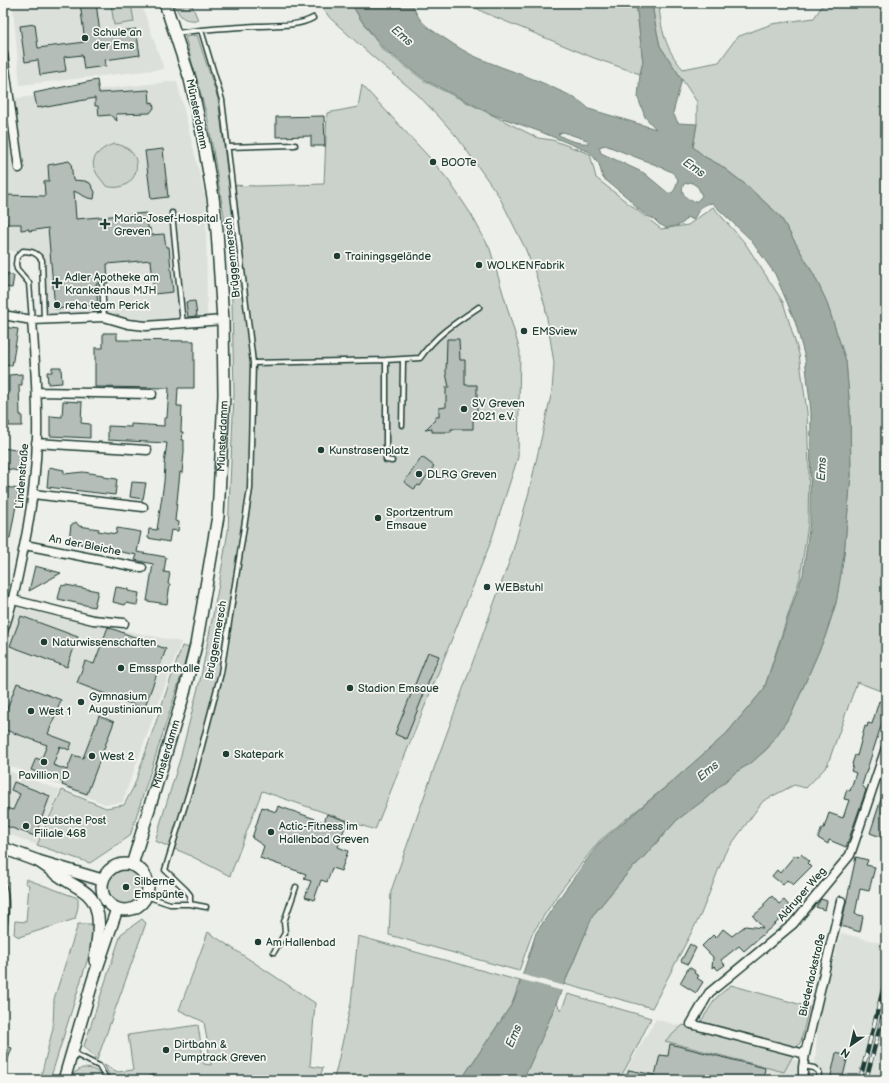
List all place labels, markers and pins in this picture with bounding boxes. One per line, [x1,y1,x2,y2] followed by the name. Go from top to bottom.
[93,26,142,52] place label: Schule an der Ems
[80,33,90,43] marker: Schule an der Ems
[441,156,477,169] place label: BOOTe
[428,157,438,167] marker: BOOTe
[114,212,218,238] place label: Maria-Josef-Hospital Greven
[99,218,111,230] marker: Maria-Josef-Hospital Greven
[345,250,431,263] place label: Trainingsgelände
[332,251,342,261] marker: Trainingsgelände
[487,259,565,272] place label: WOLKENFabrik
[474,260,484,270] marker: WOLKENFabrik
[65,271,159,297] place label: Adler Apotheke am Krankenhaus MJH
[52,278,62,288] marker: Adler Apotheke am Krankenhaus MJH
[65,299,150,312] place label: reha team Perick
[52,300,62,310] marker: reha team Perick
[532,325,578,338] place label: EMSview
[519,326,529,336] marker: EMSview
[472,397,525,423] place label: SV Greven 2021 e.V.
[459,404,469,414] marker: SV Greven 2021 e.V.
[329,444,410,457] place label: Kunstrasenplatz
[316,445,326,455] marker: Kunstrasenplatz
[427,468,497,481] place label: DLRG Greven
[414,469,424,479] marker: DLRG Greven
[386,506,453,532] place label: Sportzentrum Emsaue
[373,513,383,523] marker: Sportzentrum Emsaue
[495,581,543,594] place label: WEBstuhl
[482,582,492,592] marker: WEBstuhl
[52,636,156,649] place label: Naturwissenschaften
[39,637,49,647] marker: Naturwissenschaften
[129,662,200,675] place label: Emssporthalle
[116,663,126,673] marker: Emssporthalle
[358,682,439,695] place label: Stadion Emsaue
[345,683,355,693] marker: Stadion Emsaue
[89,690,162,716] place label: Gymnasium Augustinianum
[76,697,86,707] marker: Gymnasium Augustinianum
[39,705,71,718] place label: West 1
[26,706,36,716] marker: West 1
[234,748,284,761] place label: Skatepark
[221,749,231,759] marker: Skatepark
[100,750,135,763] place label: West 2
[87,751,97,761] marker: West 2
[39,757,49,767] marker: Pavillion D
[18,769,70,782] place label: Pavillion D
[34,814,107,840] place label: Deutsche Post Filiale 468
[279,820,369,846] place label: Actic-Fitness im Hallenbad Greven
[21,821,31,831] marker: Deutsche Post Filiale 468
[266,827,276,837] marker: Actic-Fitness im Hallenbad Greven
[134,875,185,901] place label: Silberne Emspünte
[121,882,131,892] marker: Silberne Emspünte
[266,936,335,949] place label: Am Hallenbad
[253,937,263,947] marker: Am Hallenbad
[174,1038,266,1064] place label: Dirtbahn & Pumptrack Greven
[161,1045,171,1055] marker: Dirtbahn & Pumptrack Greven

